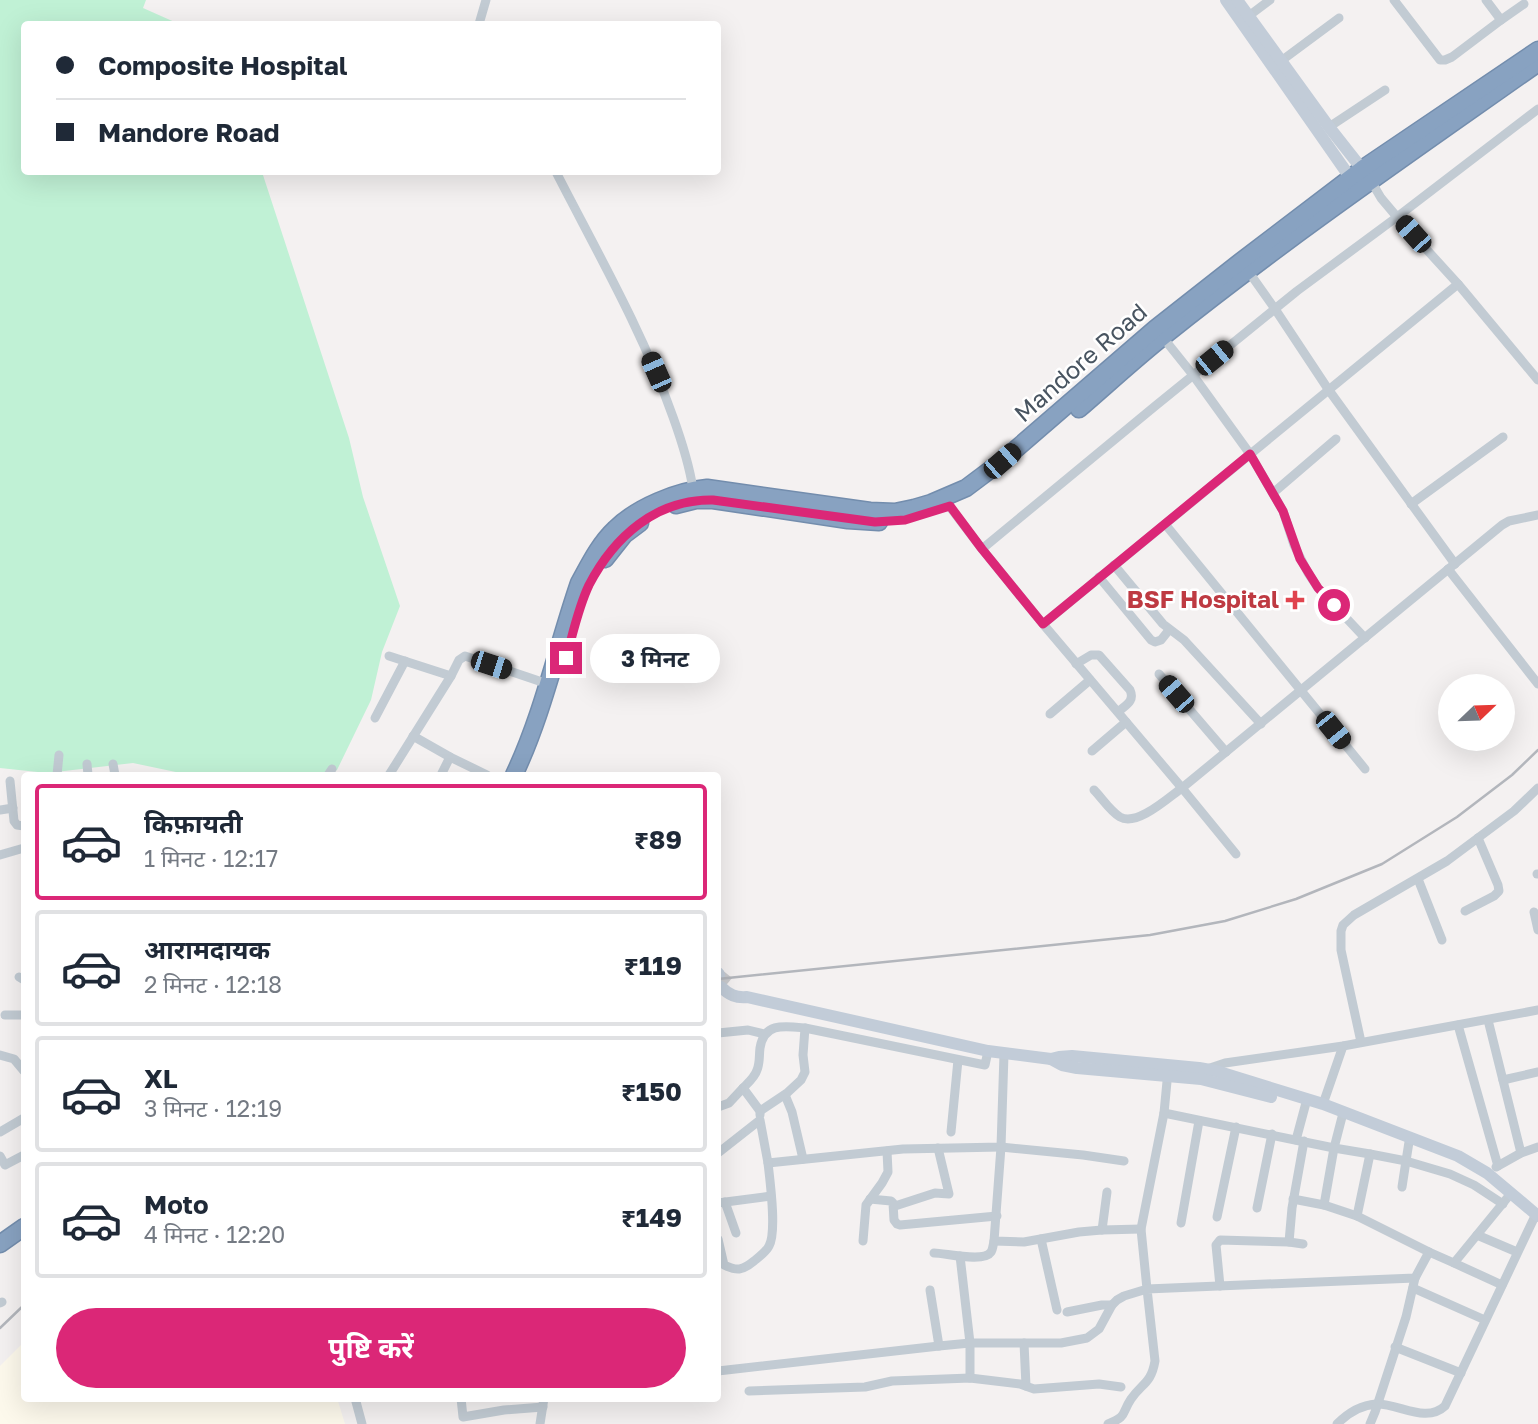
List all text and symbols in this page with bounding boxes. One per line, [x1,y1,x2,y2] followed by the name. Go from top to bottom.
[98,50,348,81] text: Composite Hospital
[98,117,279,148] text: Mandore Road
[1392,211,1435,257] car
[1008,296,1152,427] street label: Mandore Road
[1192,337,1237,379] car
[638,349,675,395] car
[980,439,1025,483] car
[1127,584,1279,613] place label: BSF Hospital
[1318,589,1350,621] route start
[1285,590,1305,610] marker: BSF Hospital
[590,634,720,682] callout: 3 मिनट
[550,642,582,674] route end
[621,644,689,672] text: 3 मिनट
[468,649,515,681] car
[1155,671,1198,717] car
[1438,674,1516,751] north arrow
[1438,674,1515,751] map controls
[1312,707,1355,753] car
[144,808,243,839] text: किफ़ायती
[60,811,123,874] icon: car
[634,824,682,855] text: ₹89
[144,844,278,872] text: 1 मिनट · 12:17
[144,934,270,965] text: आरामदायक
[60,937,123,1000] icon: car
[624,950,682,981] text: ₹119
[144,970,282,998] text: 2 मिनट · 12:18
[60,1063,123,1126] icon: car
[144,1063,178,1094] text: XL
[621,1076,682,1107] text: ₹150
[144,1094,282,1122] text: 3 मिनट · 12:19
[60,1189,123,1252] icon: car
[144,1189,209,1220] text: Moto
[621,1202,682,1233] text: ₹149
[144,1220,285,1248] text: 4 मिनट · 12:20
[56,1308,686,1388] button: पुष्टि करें

